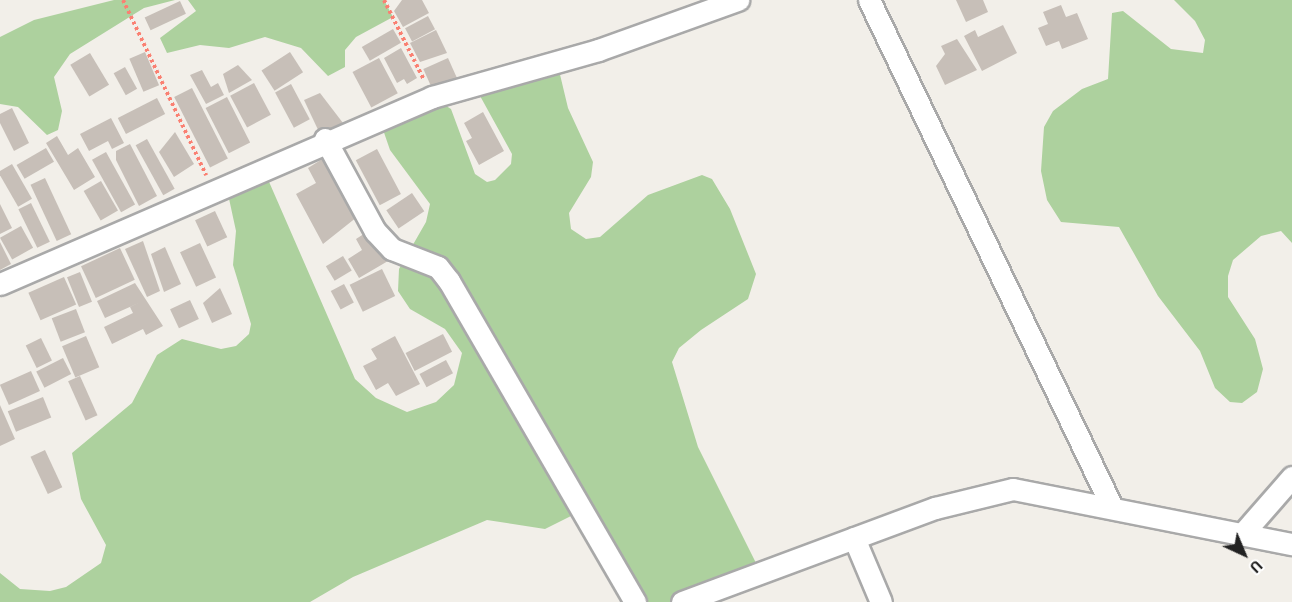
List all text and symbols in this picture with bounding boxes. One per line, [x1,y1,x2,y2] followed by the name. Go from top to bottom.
[1214,524,1274,584] north arrow
[1247,557,1267,578] text: U

